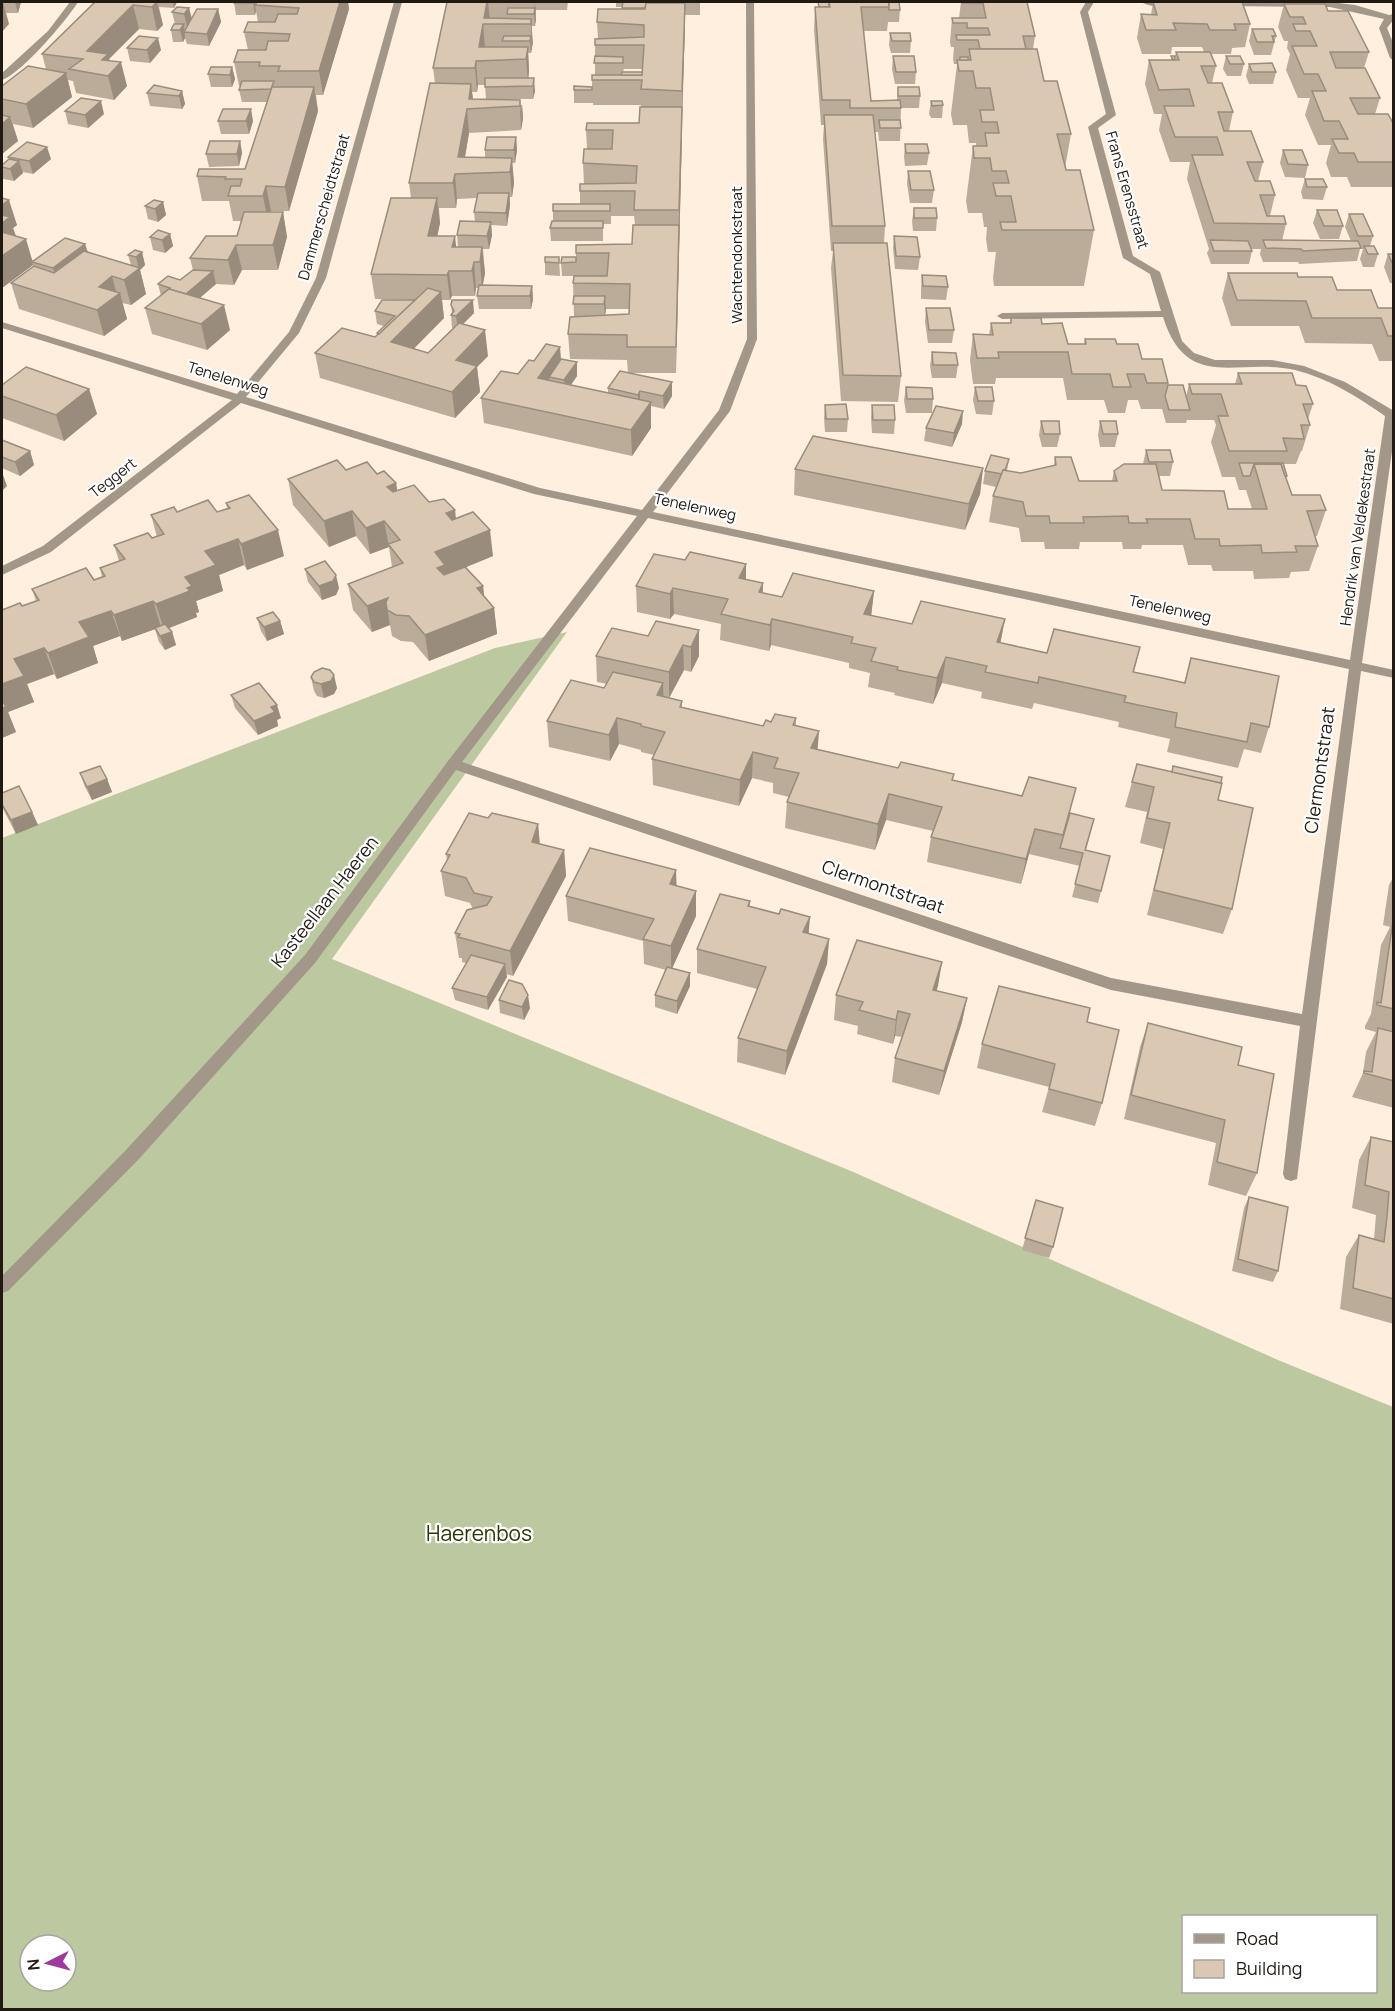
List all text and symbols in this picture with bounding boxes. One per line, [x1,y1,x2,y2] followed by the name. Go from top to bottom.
[1101,129,1154,251] street label: Frans Erensstraat
[293,131,355,283] street label: Dammerscheidtstraat
[726,186,747,324] street label: Wachtendonkstraat
[185,356,271,401] street label: Tenelenweg
[1335,447,1380,627] street label: Hendrik van Veldekestraat
[85,453,141,503] street label: Teggert
[652,488,738,525] street label: Tenelenweg
[1127,590,1213,627] street label: Tenelenweg
[1298,705,1340,835] street label: Clermontstraat
[265,831,383,972] street label: Kasteellaan Haeren
[819,854,948,918] street label: Clermontstraat
[426,1519,532,1547] park label: Haerenbos
[1182,1915,1377,1993] legend
[1236,1926,1279,1950] text: Road
[18,1933,78,1993] north arrow
[1236,1956,1302,1980] text: Building
[22,1958,45,1971] text: N

